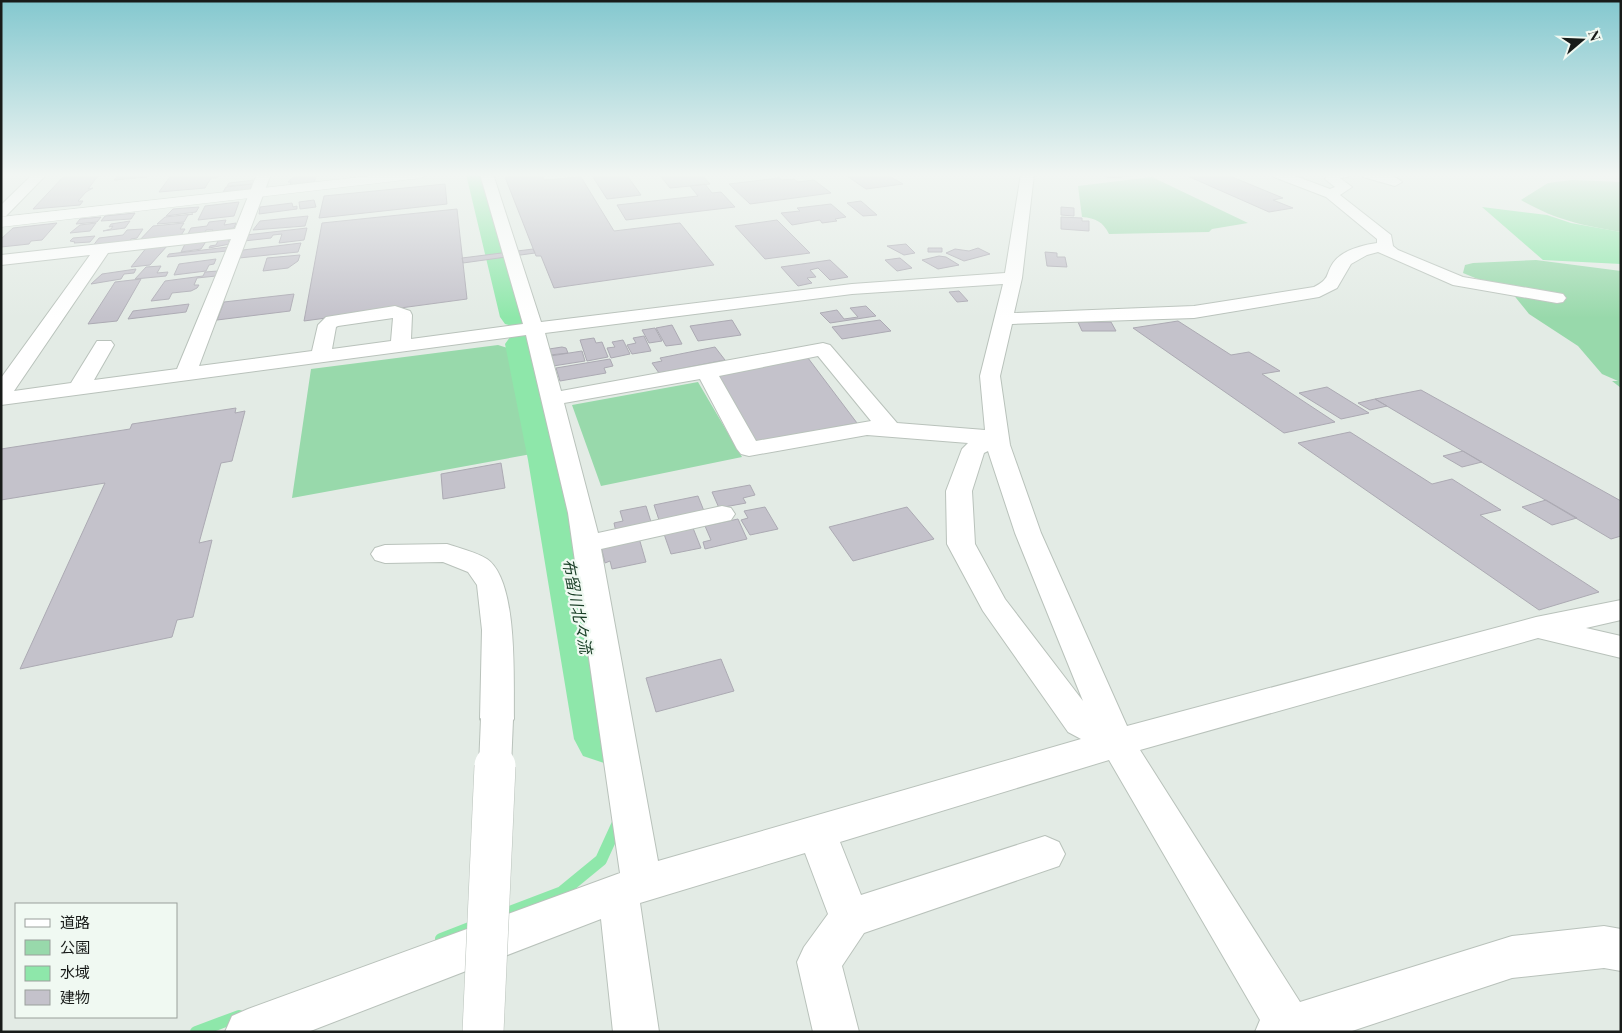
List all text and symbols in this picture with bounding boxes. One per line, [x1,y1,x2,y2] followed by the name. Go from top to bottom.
[1557,15,1607,65] north arrow
[1584,28,1605,43] text: N
[559,557,598,658] water label: 布留川北々流
[15,903,178,1018] legend
[60,912,90,932] text: 道路
[60,937,90,957] text: 公園
[60,962,90,982] text: 水域
[60,987,90,1007] text: 建物

